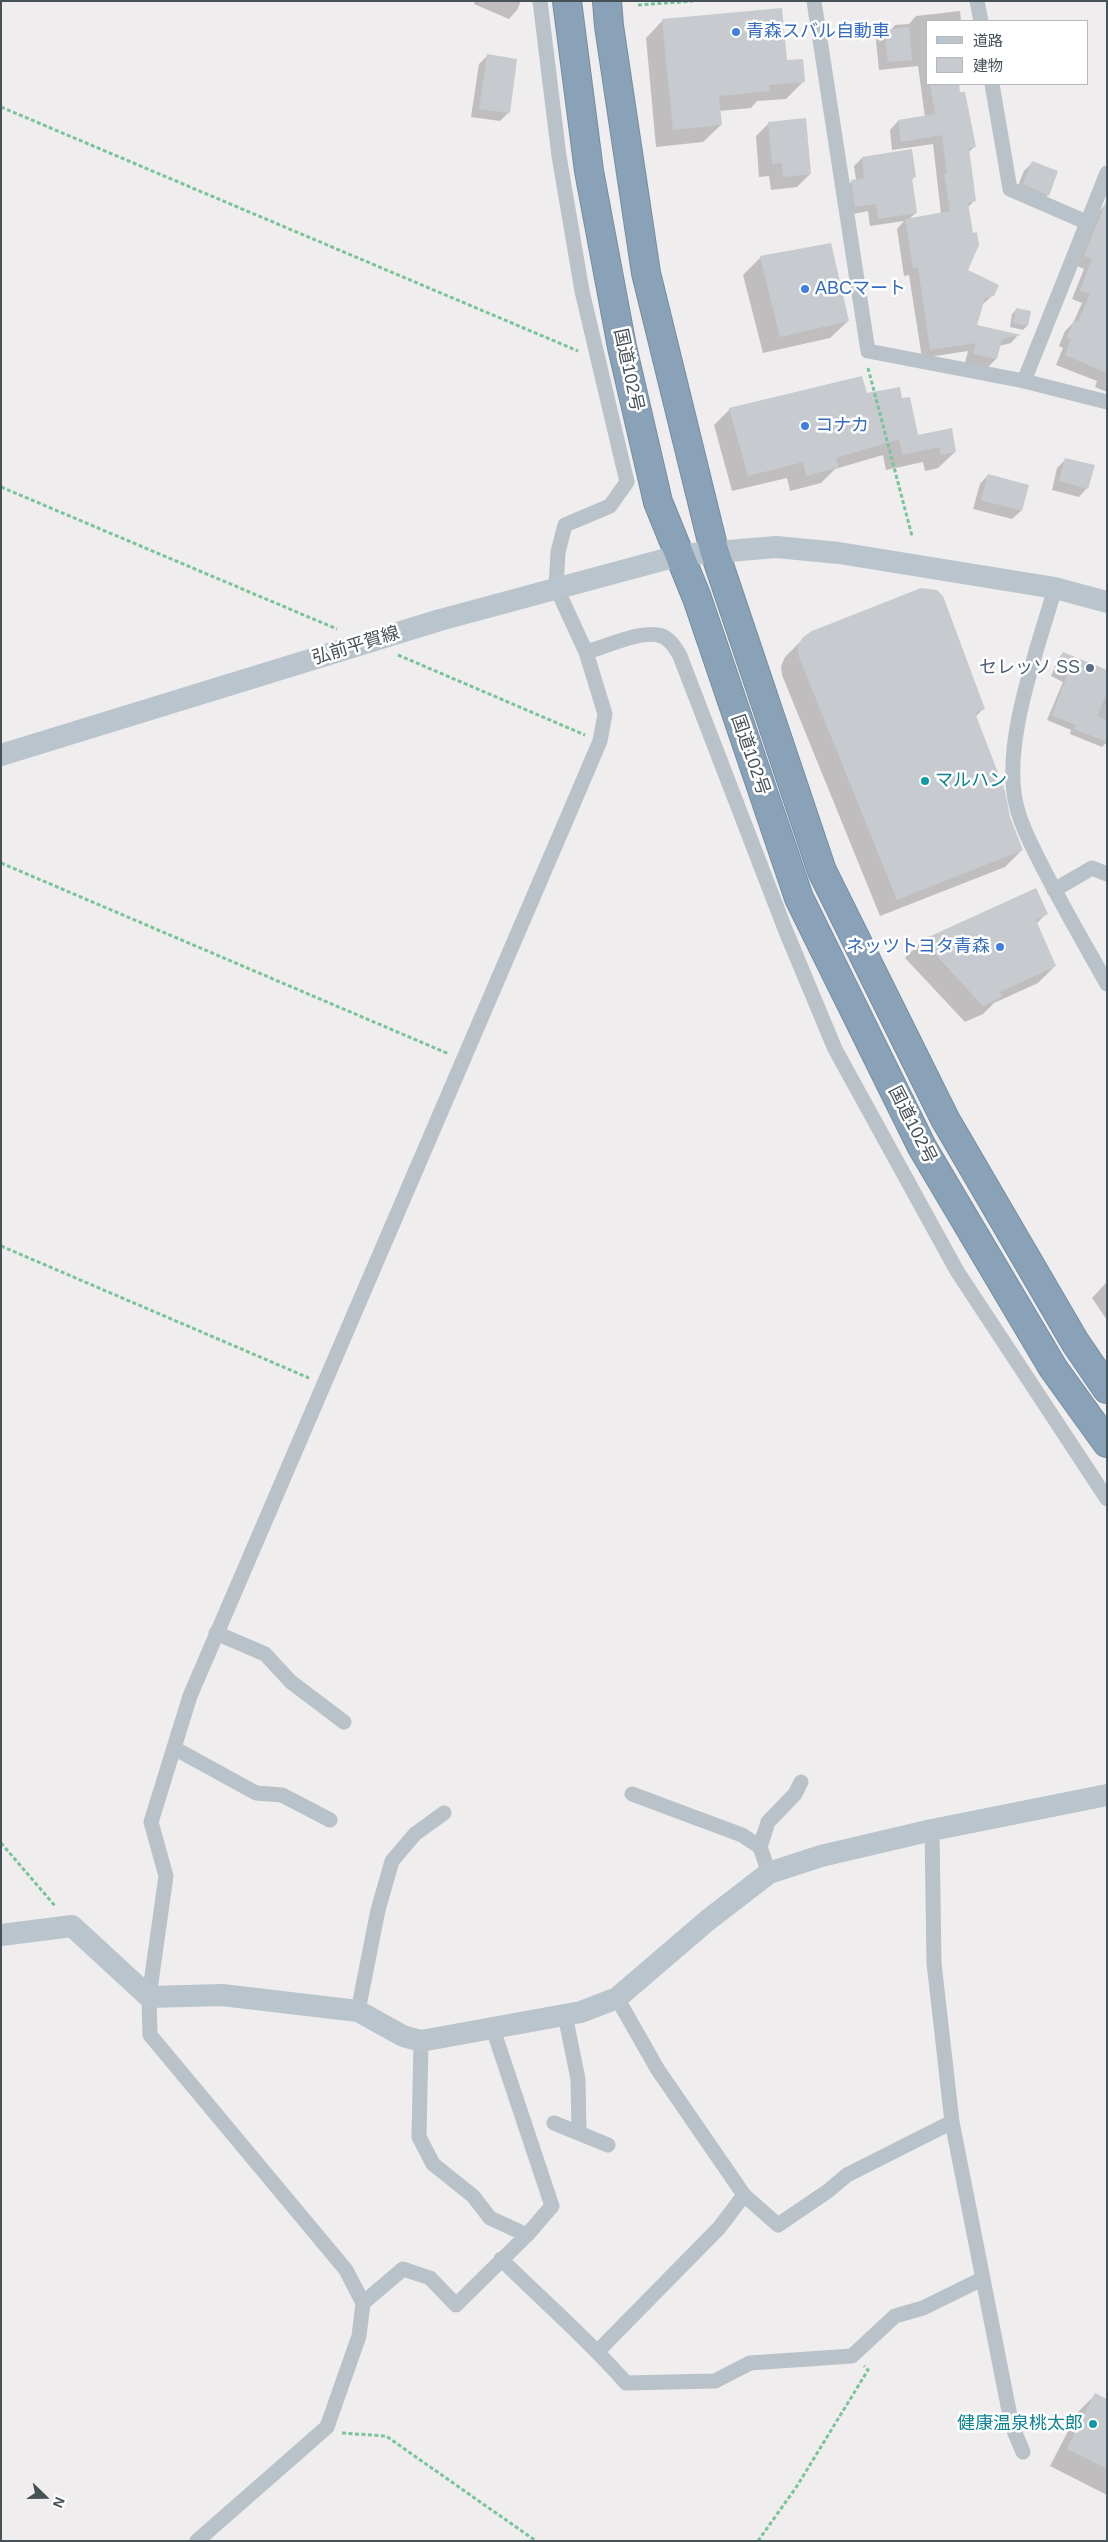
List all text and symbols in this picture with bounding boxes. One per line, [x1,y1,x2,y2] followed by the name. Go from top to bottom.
[926,20,1088,85] legend
[746,21,890,43] place label: 青森スバル自動車
[730,26,742,38] marker: 青森スバル自動車
[973,32,1003,49] text: 道路
[973,57,1003,74] text: 建物
[815,278,906,300] place label: ABCマート
[799,283,811,295] marker: ABCマート
[609,327,647,413] street label: 国道102号
[815,415,869,437] place label: コナカ
[799,420,811,432] marker: コナカ
[310,623,402,669] street label: 弘前平賀線
[979,657,1080,679] place label: セレッソ SS
[1084,662,1096,674] marker: セレッソ SS
[726,712,774,798] street label: 国道102号
[935,770,1007,792] place label: マルハン
[919,775,931,787] marker: マルハン
[846,936,990,958] place label: ネッツトヨタ青森
[994,941,1006,953] marker: ネッツトヨタ青森
[883,1083,941,1167] street label: 国道102号
[957,2413,1083,2435] place label: 健康温泉桃太郎
[1087,2418,1099,2430] marker: 健康温泉桃太郎
[20,2472,70,2522] north arrow
[50,2495,68,2510] text: N

